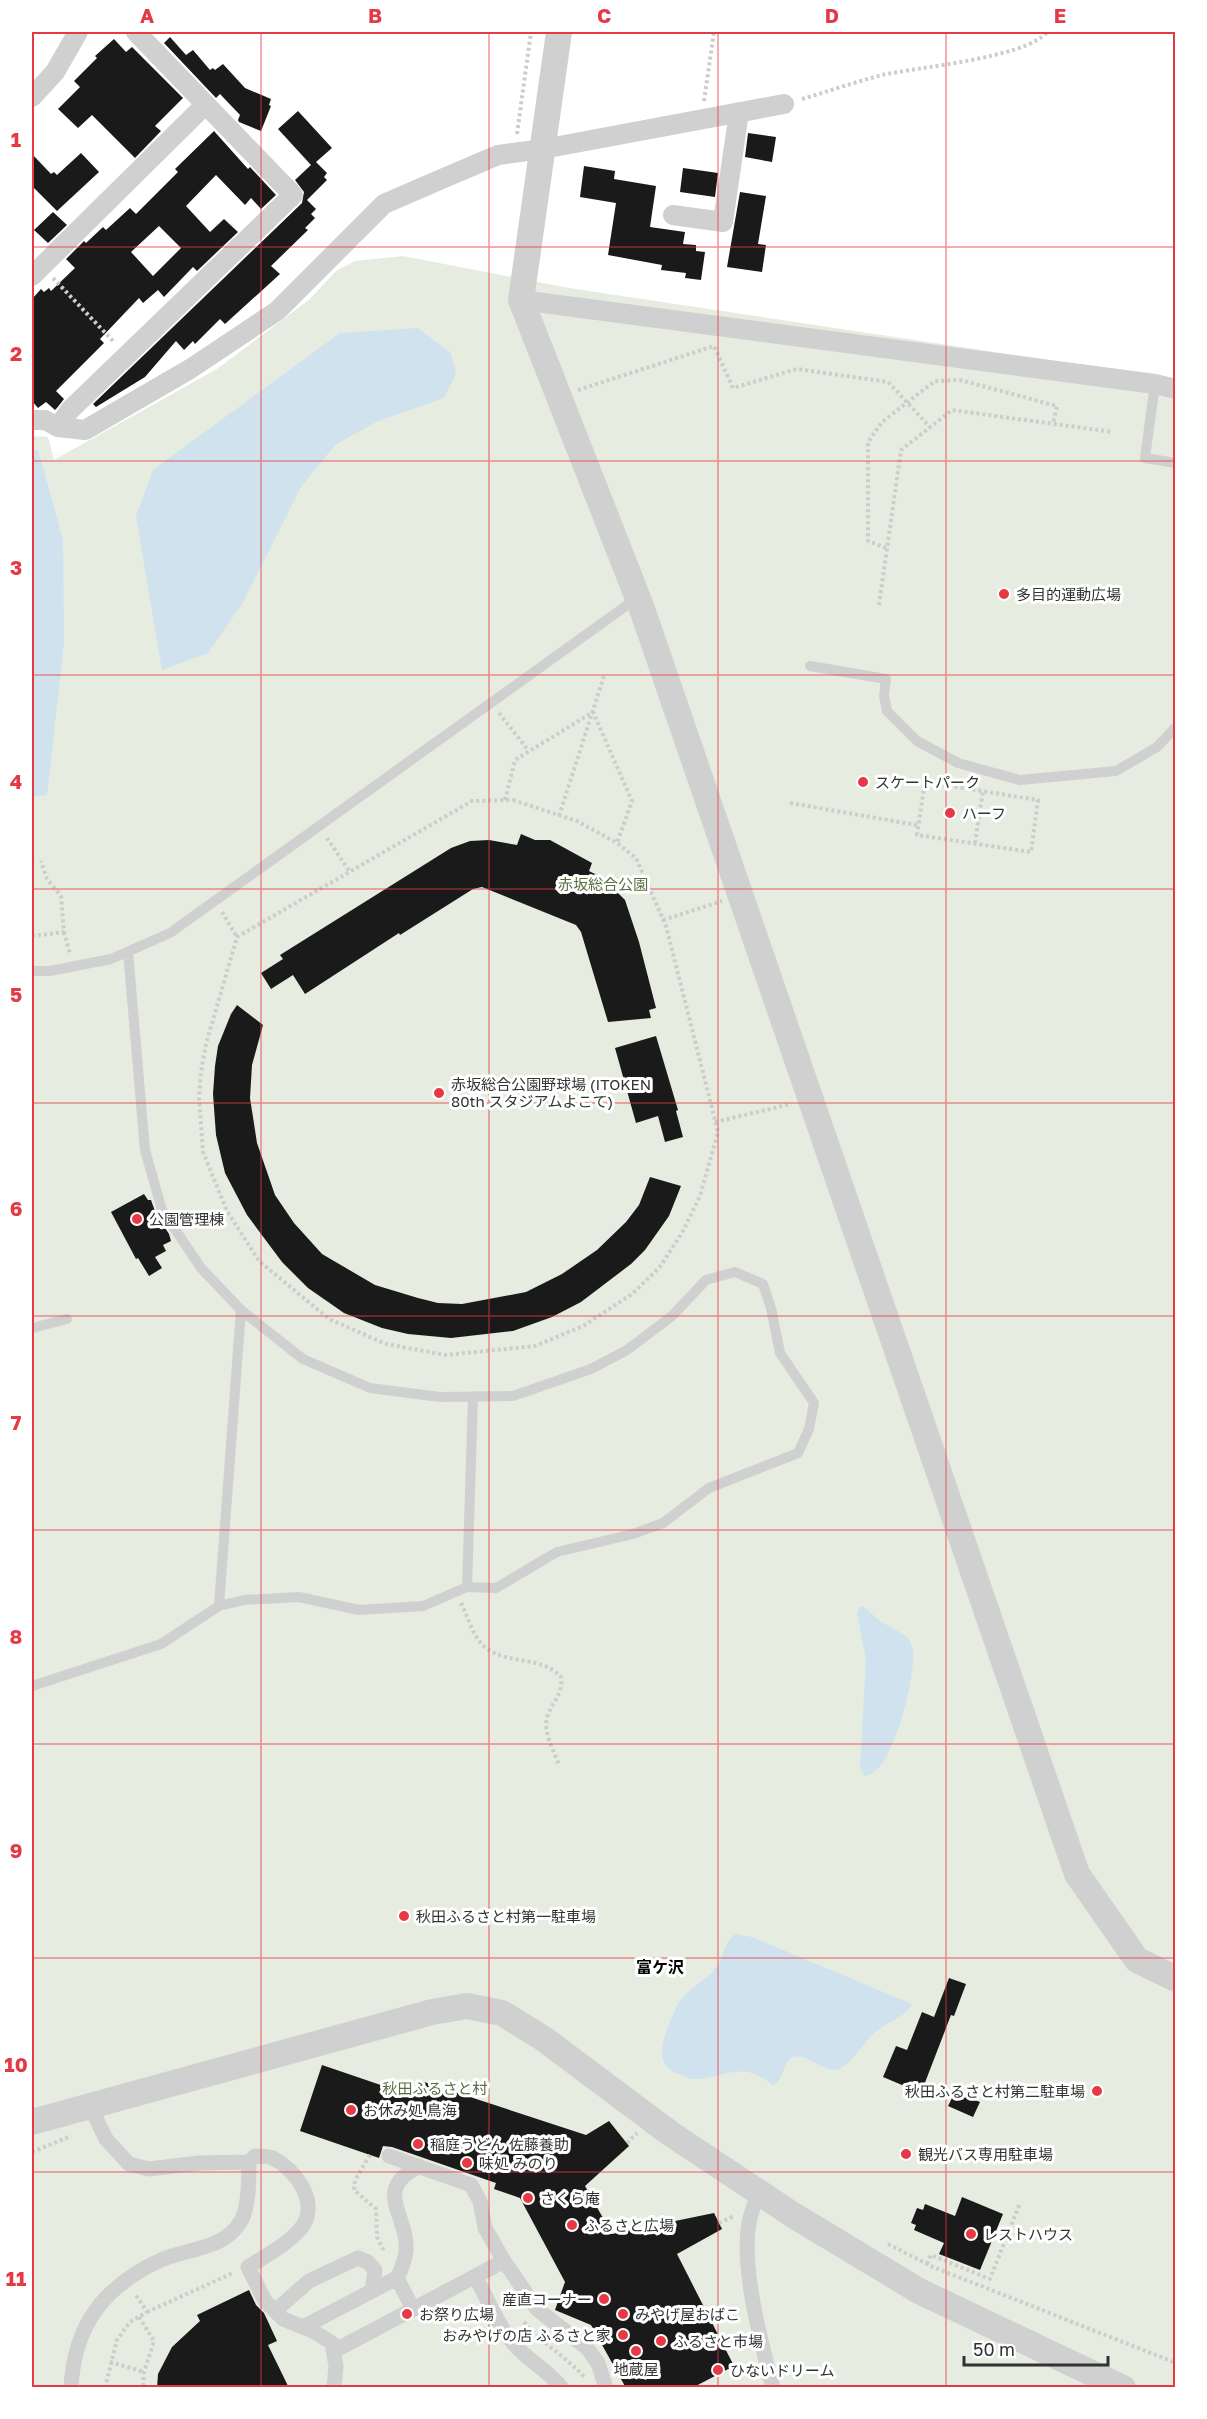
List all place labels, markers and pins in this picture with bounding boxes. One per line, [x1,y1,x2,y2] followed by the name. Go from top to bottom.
[1016,585,1121,603] place label: 多目的運動広場
[997,587,1011,601] marker: 多目的運動広場
[875,773,980,791] place label: スケートパーク
[856,775,870,789] marker: スケートパーク
[962,804,1006,822] place label: ハーフ
[943,806,957,820] marker: ハーフ
[451,1075,651,1110] place label: 赤坂総合公園野球場 (ITOKEN 80th スタジアムよこて)
[432,1086,446,1100] marker: 赤坂総合公園野球場 (ITOKEN 80th スタジアムよこて)
[149,1210,224,1228] place label: 公園管理棟
[130,1212,144,1226] marker: 公園管理棟
[416,1907,596,1925] place label: 秋田ふるさと村第一駐車場
[397,1909,411,1923] marker: 秋田ふるさと村第一駐車場
[905,2082,1085,2100] place label: 秋田ふるさと村第二駐車場
[1090,2084,1104,2098] marker: 秋田ふるさと村第二駐車場
[363,2101,457,2119] place label: お休み処 鳥海
[344,2103,358,2117] marker: お休み処 鳥海
[430,2135,569,2153] place label: 稲庭うどん 佐藤養助
[411,2137,425,2151] marker: 稲庭うどん 佐藤養助
[918,2145,1053,2163] place label: 観光バス専用駐車場
[899,2147,913,2161] marker: 観光バス専用駐車場
[479,2154,558,2172] place label: 味処 みのり
[460,2156,474,2170] marker: 味処 みのり
[540,2189,600,2207] place label: さくら庵
[521,2191,535,2205] marker: さくら庵
[584,2216,674,2234] place label: ふるさと広場
[565,2218,579,2232] marker: ふるさと広場
[983,2225,1073,2243] place label: レストハウス
[964,2227,978,2241] marker: レストハウス
[502,2290,592,2308] place label: 産直コーナー
[597,2292,611,2306] marker: 産直コーナー
[419,2305,494,2323] place label: お祭り広場
[635,2305,740,2323] place label: みやげ屋おばこ
[400,2307,414,2321] marker: お祭り広場
[616,2307,630,2321] marker: みやげ屋おばこ
[442,2326,611,2344] place label: おみやげの店 ふるさと家
[616,2328,630,2342] marker: おみやげの店 ふるさと家
[673,2332,763,2350] place label: ふるさと市場
[654,2334,668,2348] marker: ふるさと市場
[629,2344,643,2358] marker: 地蔵屋
[613,2360,659,2378] place label: 地蔵屋
[730,2361,835,2379] place label: ひないドリーム
[711,2363,725,2377] marker: ひないドリーム

